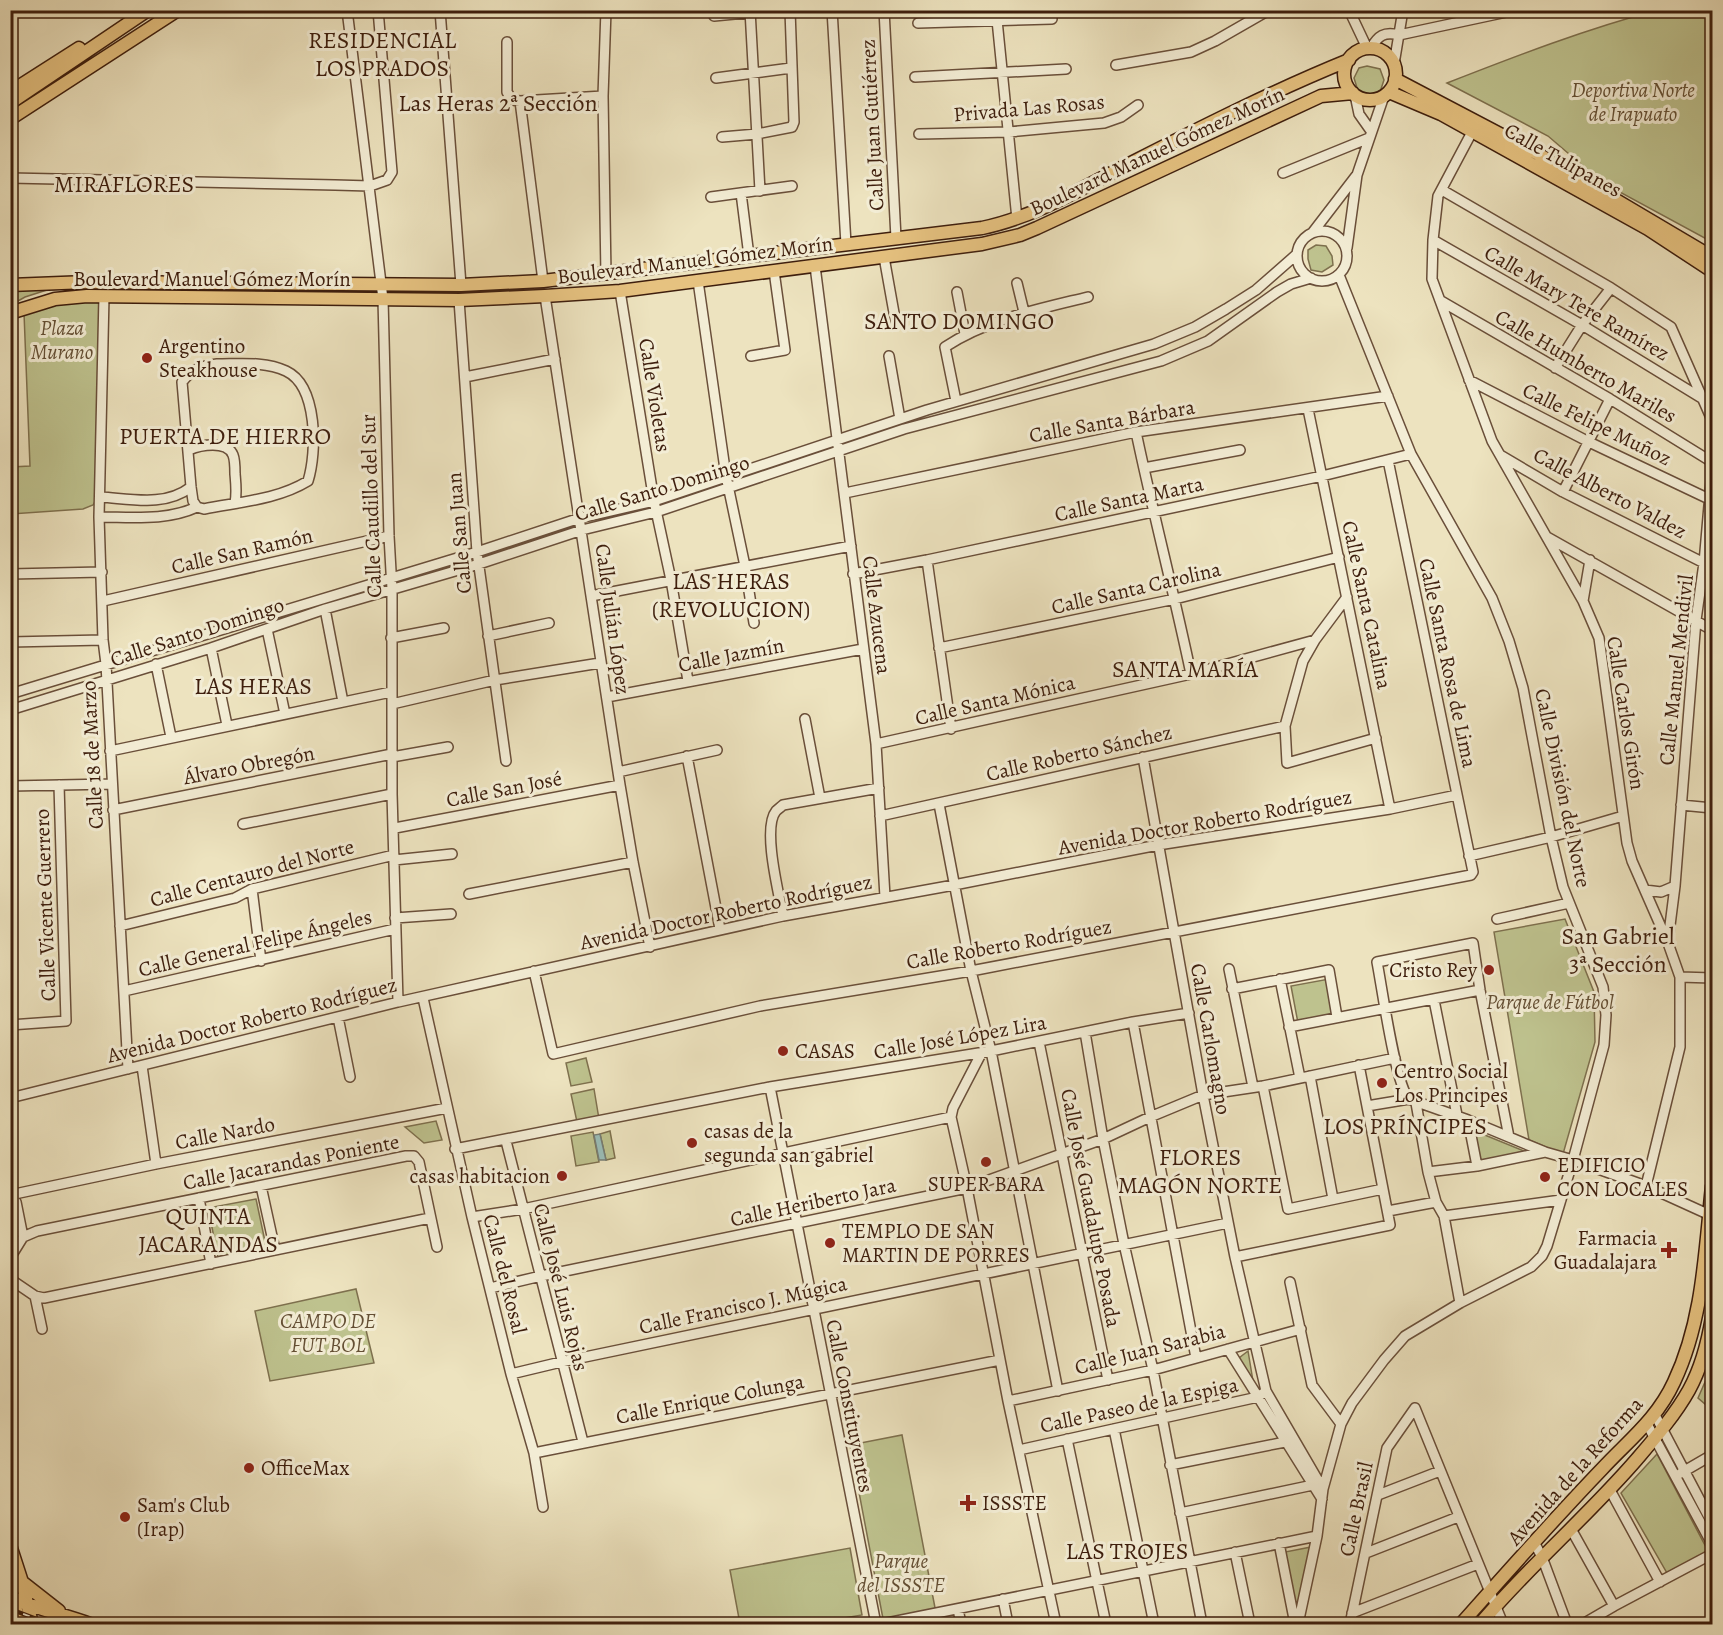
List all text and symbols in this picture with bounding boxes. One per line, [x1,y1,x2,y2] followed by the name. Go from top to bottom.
[308,24,457,84] district label: RESIDENCIAL LOS PRADOS
[854,38,890,212] street label: Calle Juan Gutiérrez
[1571,76,1695,128] park label: Deportiva Norte de Irapuato
[1025,80,1289,222] street label: Boulevard Manuel Gómez Morín
[398,87,598,119] district label: Las Heras 2ª Sección
[952,87,1106,129] street label: Privada Las Rosas
[1499,116,1627,204] street label: Calle Tulipanes
[54,168,194,200] district label: MIRAFLORES
[555,229,835,291] street label: Boulevard Manuel Gómez Morín
[1479,239,1675,367] street label: Calle Mary Tere Ramírez
[73,265,351,293] street label: Boulevard Manuel Gómez Morín
[1490,303,1682,429] street label: Calle Humberto Mariles
[864,305,1054,337] district label: SANTO DOMINGO
[31,314,93,366] park label: Plaza Murano
[158,332,258,384] place label: Argentino Steakhouse
[632,336,678,454] street label: Calle Violetas
[140,351,154,365] marker: Argentino Steakhouse
[1518,376,1676,472] street label: Calle Felipe Muñoz
[1027,393,1197,449] street label: Calle Santa Bárbara
[354,414,388,598] street label: Calle Caudillo del Sur
[119,420,331,452] district label: PUERTA DE HIERRO
[1528,441,1692,545] street label: Calle Alberto Valdez
[571,448,753,528] street label: Calle Santo Domingo
[1052,469,1206,528] street label: Calle Santa Marta
[440,471,478,595] street label: Calle San Juan
[1335,518,1399,692] street label: Calle Santa Catalina
[168,521,316,581] street label: Calle San Ramón
[589,542,637,696] street label: Calle Julián López
[856,554,898,676] street label: Calle Azucena
[1048,555,1224,621] street label: Calle Santa Carolina
[1412,556,1484,770] street label: Calle Santa Rosa de Lima
[652,565,810,625] district label: LAS HERAS (REVOLUCION)
[1652,573,1700,767] street label: Calle Manuel Mendivil
[106,591,288,673] street label: Calle Santo Domingo
[676,631,786,679] street label: Calle Jazmín
[1600,634,1652,792] street label: Calle Carlos Girón
[1112,653,1259,685] district label: SANTA MARÍA
[912,668,1078,732] street label: Calle Santa Mónica
[194,670,312,702] district label: LAS HERAS
[74,680,110,830] street label: Calle 18 de Marzo
[1528,686,1598,890] street label: Calle División del Norte
[983,718,1175,788] street label: Calle Roberto Sánchez
[180,739,317,792] street label: Álvaro Obregón
[444,764,564,814] street label: Calle San José
[1055,782,1354,862] street label: Avenida Doctor Roberto Rodríguez
[28,808,62,1002] street label: Calle Vicente Guerrero
[147,832,357,914] street label: Calle Centauro del Norte
[576,867,875,957] street label: Avenida Doctor Roberto Rodríguez
[136,903,374,983] street label: Calle General Felipe Ángeles
[904,912,1114,976] street label: Calle Roberto Rodríguez
[1561,920,1675,980] district label: San Gabriel 3ª Sección
[1389,956,1478,984] place label: Cristo Rey
[1184,961,1238,1117] street label: Calle Carlomagno
[1482,963,1496,977] marker: Cristo Rey
[103,970,400,1070] street label: Avenida Doctor Roberto Rodríguez
[1486,988,1615,1016] park label: Parque de Fútbol
[871,1008,1049,1066] street label: Calle José López Lira
[795,1037,855,1065] place label: CASAS
[776,1044,790,1058] marker: CASAS
[1394,1057,1508,1109] place label: Centro Social Los Principes
[1375,1076,1389,1090] marker: Centro Social Los Principes
[1054,1086,1128,1330] street label: Calle José Guadalupe Posada
[173,1110,277,1156] street label: Calle Nardo
[1323,1110,1487,1142] district label: LOS PRÍNCIPES
[704,1117,873,1169] place label: casas de la segunda san gabriel
[180,1127,402,1197] street label: Calle Jacarandas Poniente
[685,1136,699,1150] marker: casas de la segunda san gabriel
[1118,1141,1282,1201] district label: FLORES MAGÓN NORTE
[1557,1151,1688,1203] place label: EDIFICIO CON LOCALES
[979,1155,993,1169] marker: SUPER BARA
[410,1162,550,1190] place label: casas habitacion
[555,1169,569,1183] marker: casas habitacion
[928,1170,1045,1198] place label: SUPER BARA
[1538,1170,1552,1184] marker: EDIFICIO CON LOCALES
[728,1171,899,1233] street label: Calle Heriberto Jara
[138,1200,278,1260] district label: QUINTA JACARANDAS
[527,1200,595,1374] street label: Calle José Luis Rojas
[477,1211,533,1337] street label: Calle del Rosal
[842,1217,1030,1269] place label: TEMPLO DE SAN MARTIN DE PORRES
[1554,1224,1657,1276] place label: Farmacia Guadalajara
[823,1236,837,1250] marker: TEMPLO DE SAN MARTIN DE PORRES
[1662,1243,1676,1257] marker: Farmacia Guadalajara
[636,1269,850,1341] street label: Calle Francisco J. Múgica
[280,1307,376,1359] park label: CAMPO DE FUT BOL
[819,1317,881,1495] street label: Calle Constituyentes
[1072,1317,1228,1381] street label: Calle Juan Sarabia
[614,1367,807,1431] street label: Calle Enrique Colunga
[1037,1370,1241,1440] street label: Calle Paseo de la Espiga
[1500,1391,1649,1552] street label: Avenida de la Reforma
[261,1454,350,1482] place label: OfficeMax
[1332,1459,1380,1559] street label: Calle Brasil
[242,1461,256,1475] marker: OfficeMax
[982,1489,1047,1517] place label: ISSSTE
[137,1491,230,1543] place label: Sam's Club (Irap)
[959,1494,977,1512] marker: ISSSTE
[118,1510,132,1524] marker: Sam's Club (Irap)
[1066,1535,1188,1567] district label: LAS TROJES
[857,1547,945,1599] park label: Parque del ISSSTE

